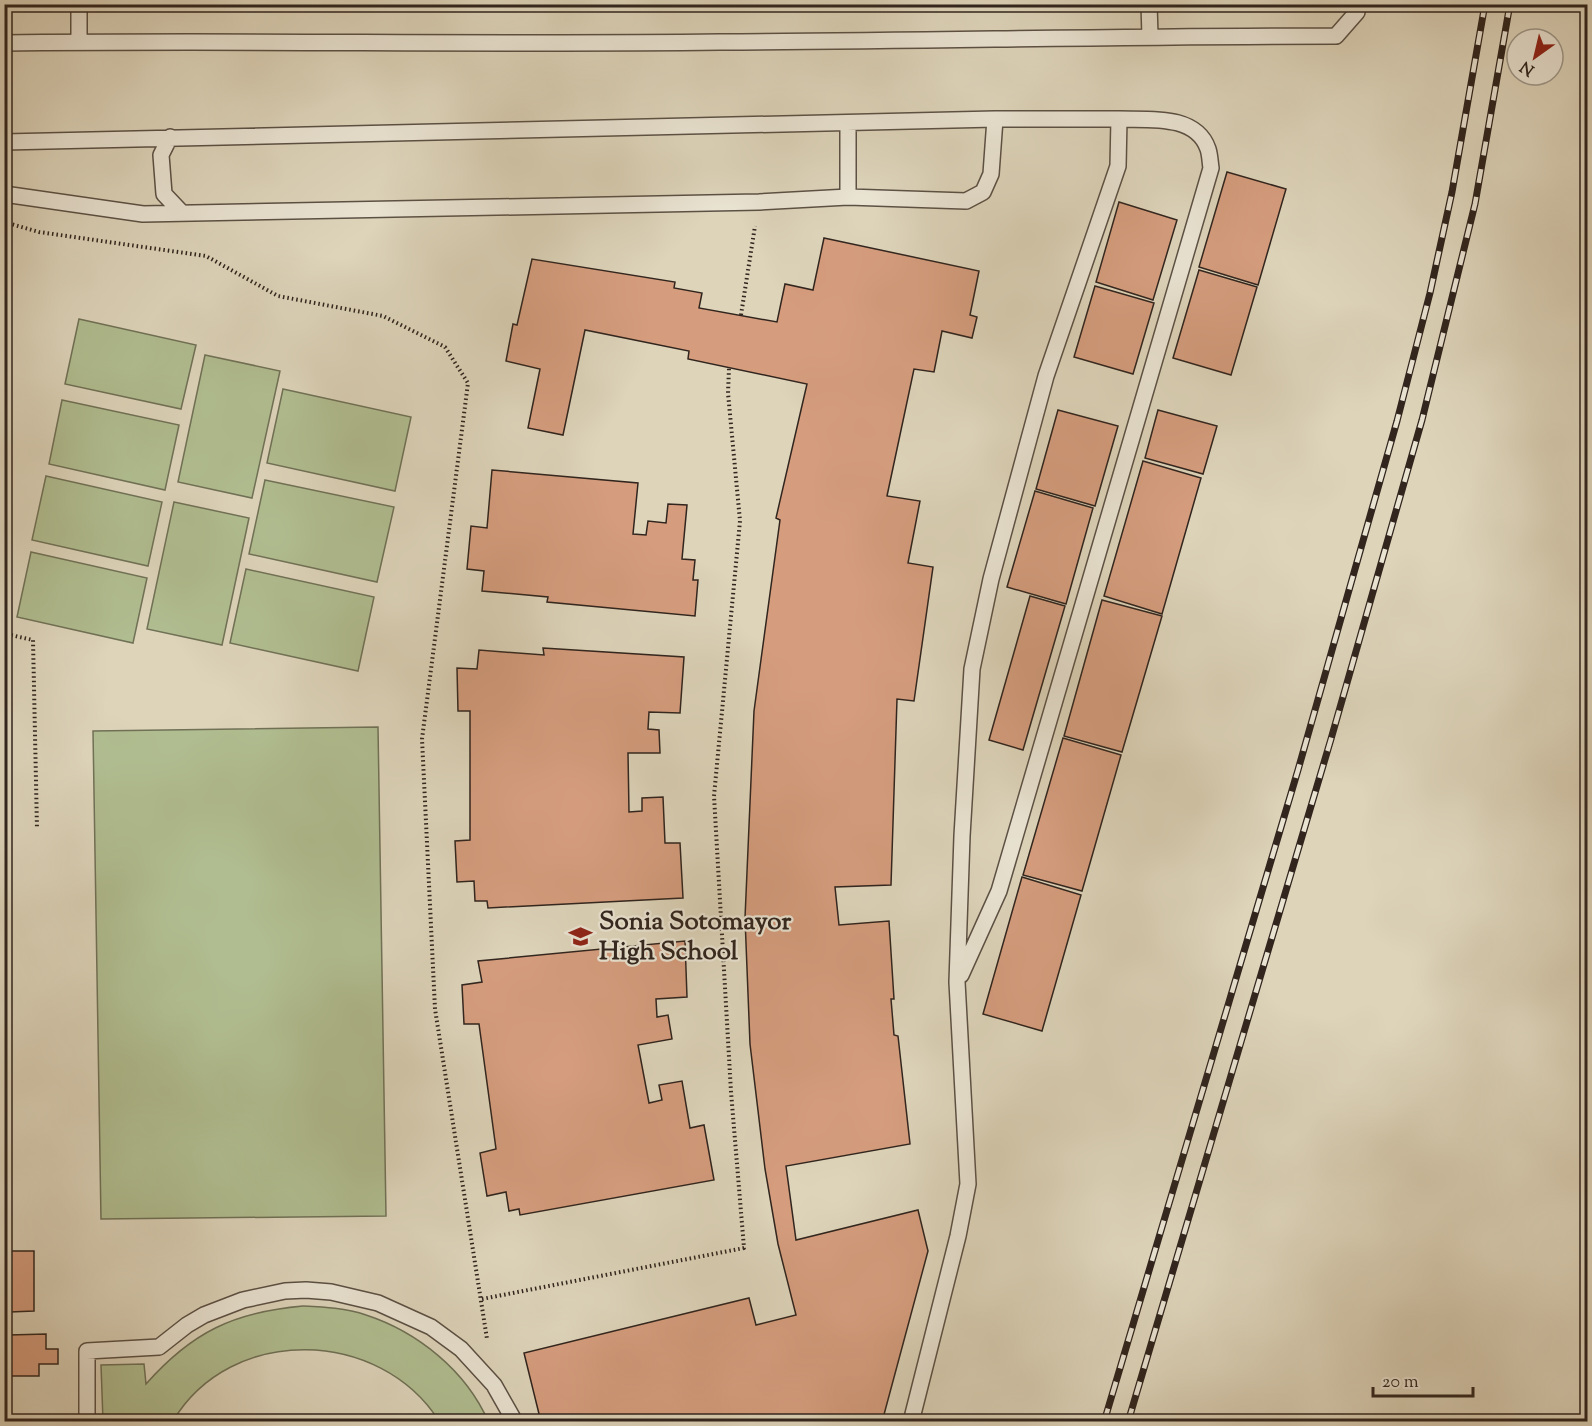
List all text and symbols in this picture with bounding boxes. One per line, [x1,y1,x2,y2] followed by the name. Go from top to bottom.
[1505,27,1565,87] north arrow
[1516,54,1540,80] text: N
[599,904,791,971] place label: Sonia Sotomayor High School
[568,924,594,950] school or university icon: Sonia Sotomayor High School
[1373,1360,1474,1398] scale bar
[1382,1370,1419,1396] text: 20 m

